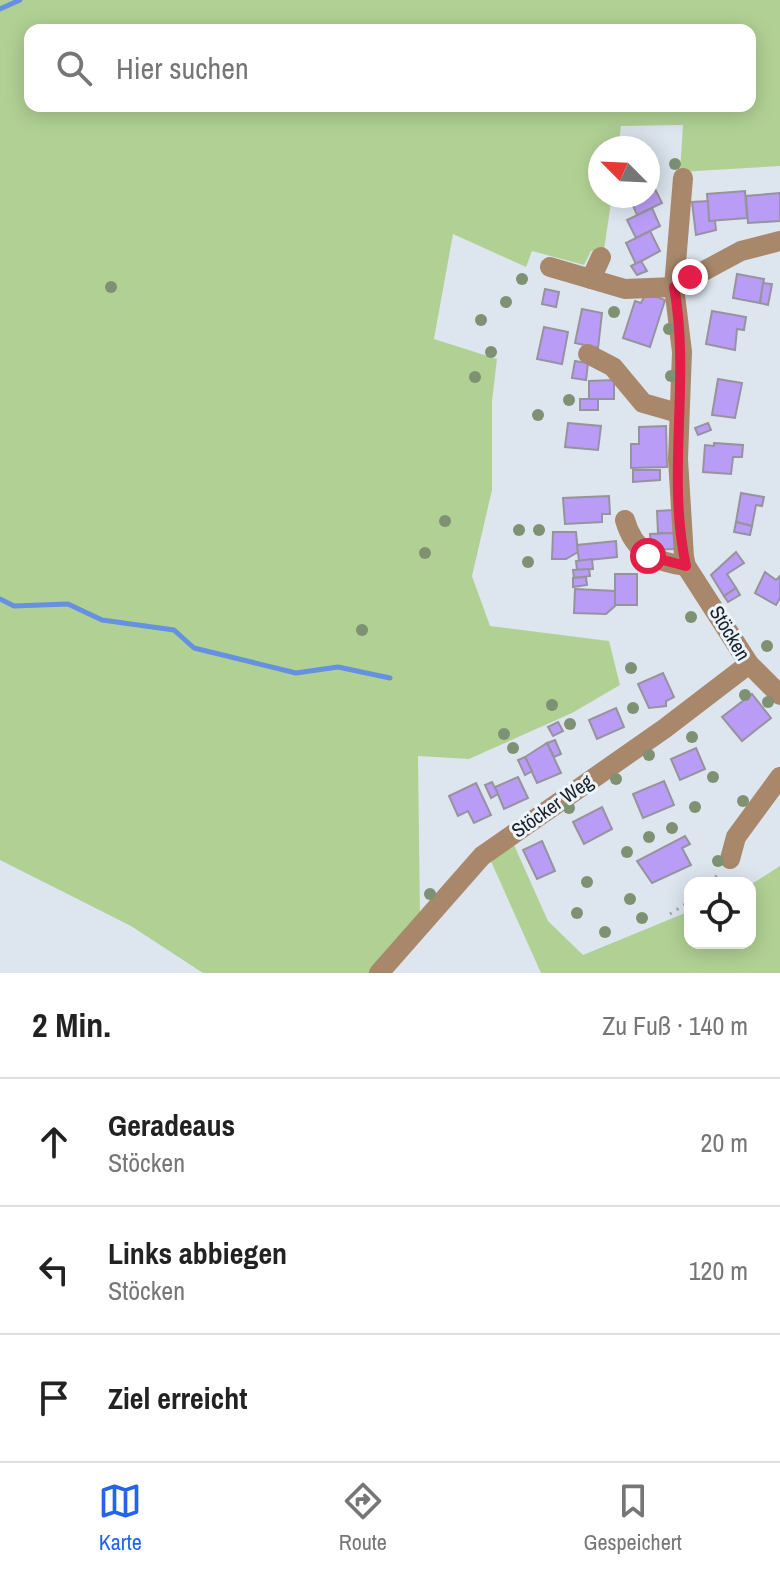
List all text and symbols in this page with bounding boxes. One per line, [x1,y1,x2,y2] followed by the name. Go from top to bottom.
[24,24,756,112] search box
[52,46,96,90] icon: search
[116,48,249,88] text: Hier suchen
[588,136,660,208] north arrow
[672,259,708,295] route end
[630,538,666,574] route start
[704,600,757,665] street label: Stöcken
[506,768,598,843] street label: Stöcker Weg
[684,877,756,949] map controls
[684,877,756,949] button: locate
[32,1002,111,1048] text: 2 Min.
[602,1008,748,1043] text: Zu Fuß · 140 m
[108,1105,235,1145] text: Geradeaus
[32,1120,76,1164] icon: ahead
[701,1125,748,1160] text: 20 m
[108,1145,185,1180] text: Stöcken
[108,1233,287,1273] text: Links abbiegen
[32,1248,76,1292] icon: left
[689,1253,748,1288] text: 120 m
[108,1273,185,1308] text: Stöcken
[32,1376,76,1420] icon: arrive
[108,1378,247,1418] text: Ziel erreicht
[98,1479,142,1557] tab: Karte
[339,1479,387,1557] tab: Route
[583,1479,682,1557] tab: Gespeichert

